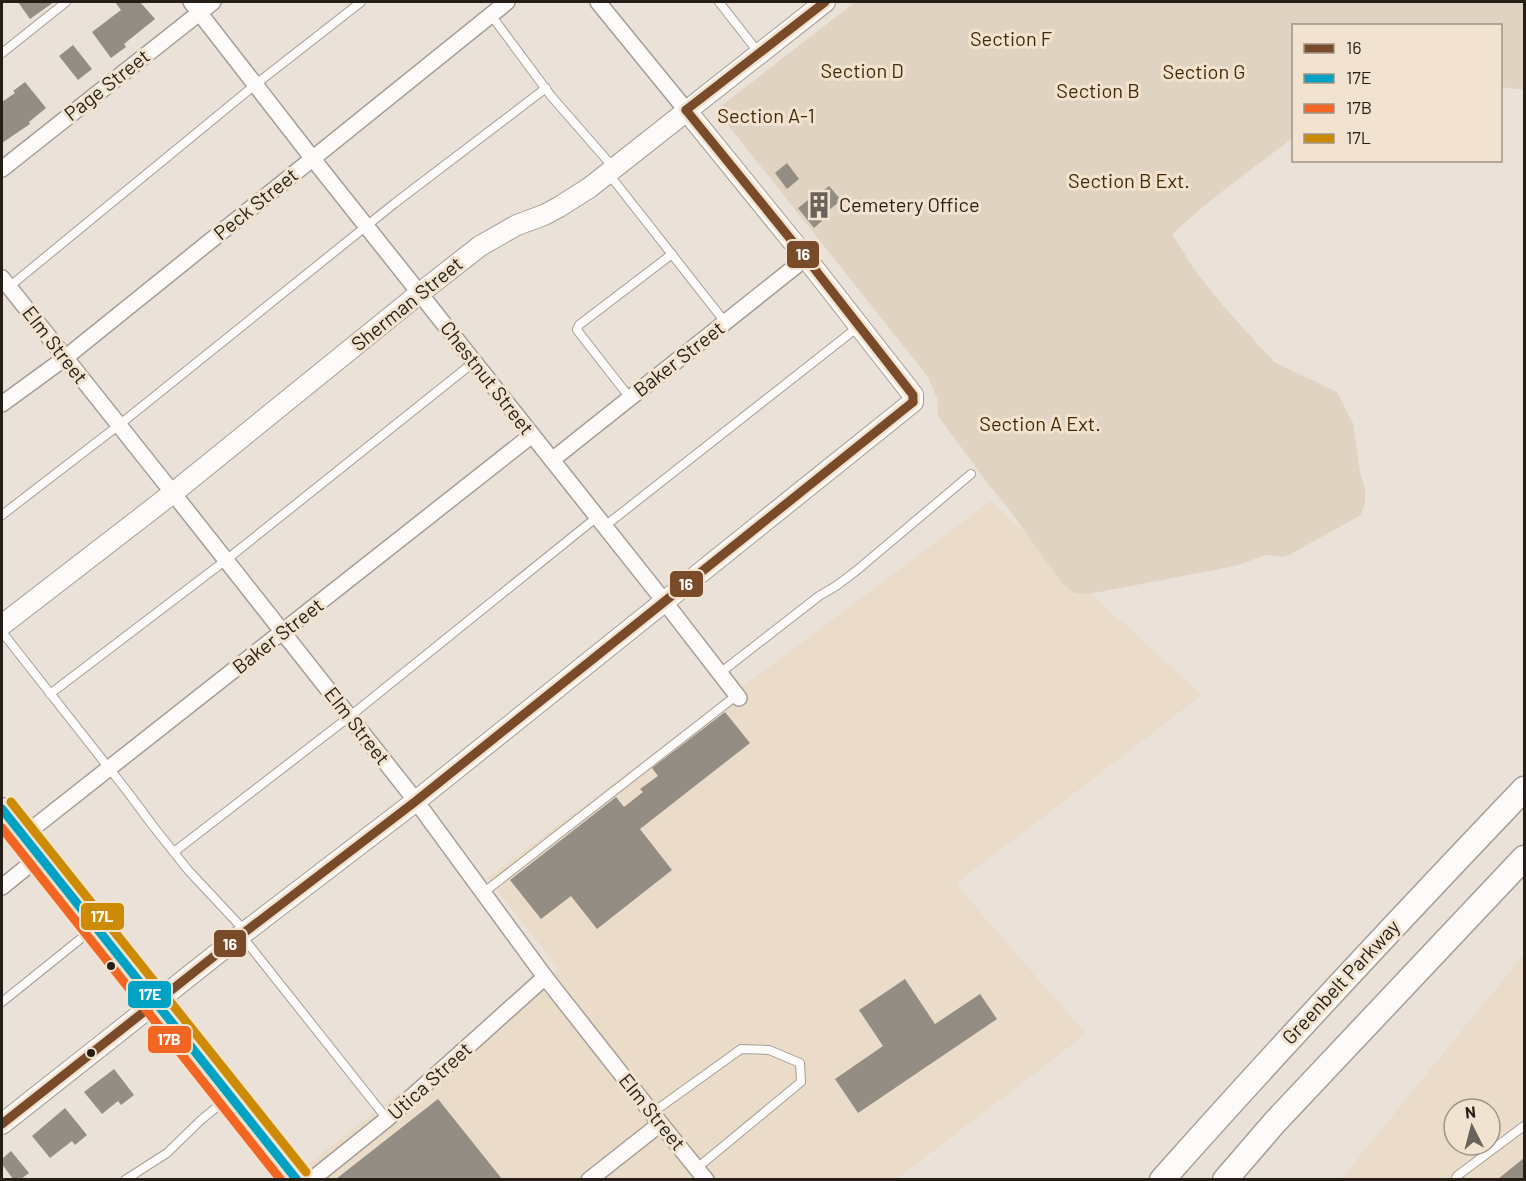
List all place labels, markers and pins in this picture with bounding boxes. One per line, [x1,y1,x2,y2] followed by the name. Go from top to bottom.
[804,190,834,220] building icon: Cemetery Office
[839,192,980,216] place label: Cemetery Office
[105,960,117,972] unlabelled marker
[85,1047,97,1059] unlabelled marker

